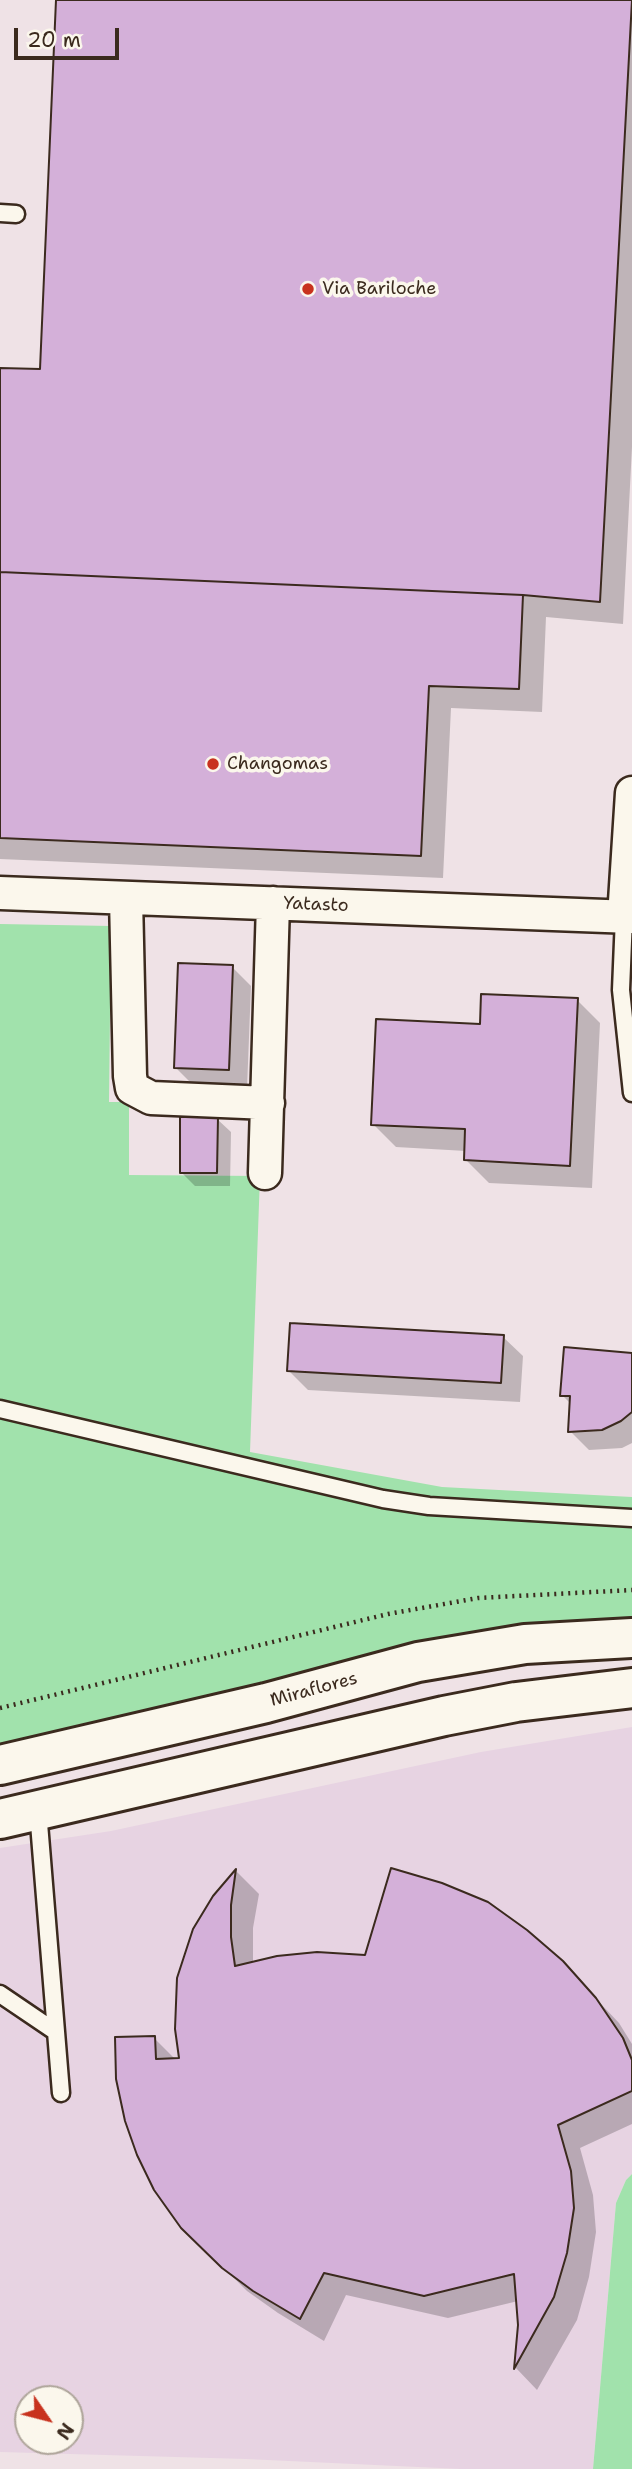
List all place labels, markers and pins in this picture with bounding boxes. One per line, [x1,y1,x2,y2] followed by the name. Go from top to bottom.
[322,278,437,300] place label: Via Bariloche
[300,281,316,297] marker: Via Bariloche
[227,753,328,775] place label: Changomas
[205,756,221,772] marker: Changomas

